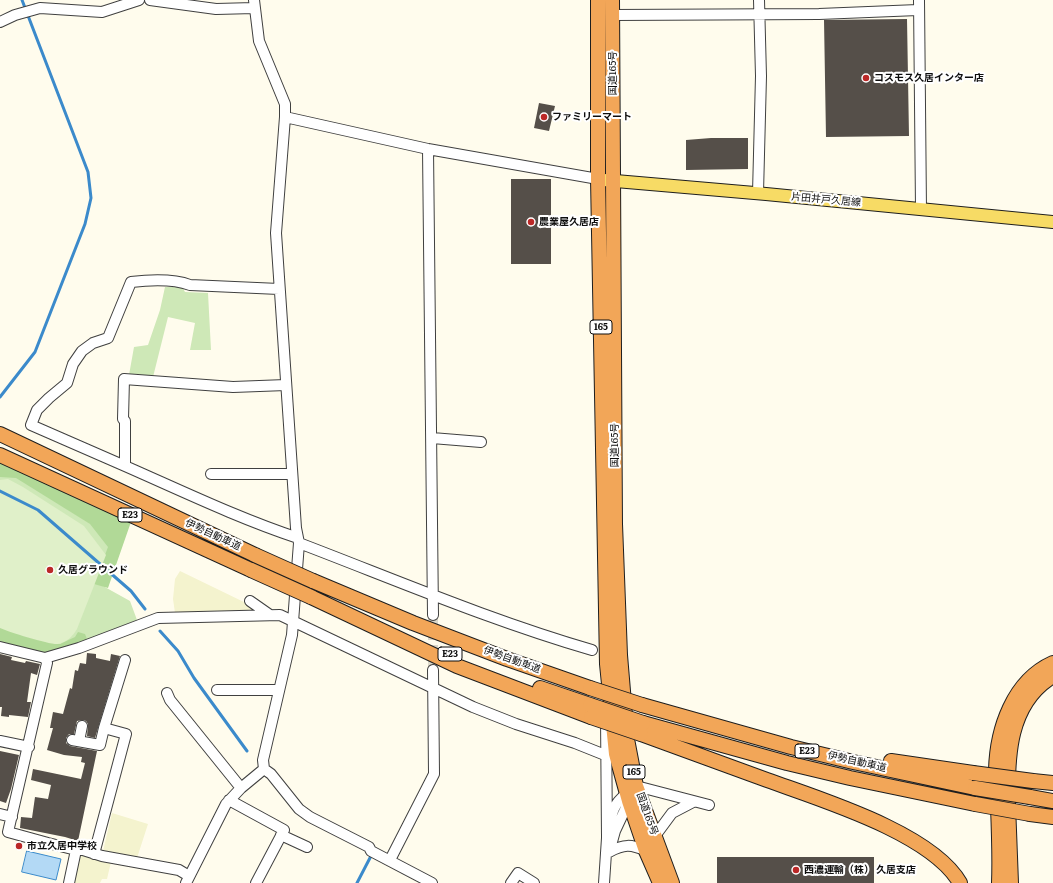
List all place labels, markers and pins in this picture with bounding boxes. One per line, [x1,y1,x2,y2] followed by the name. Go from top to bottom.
[874,72,984,84] place label: コスモス久居インター店
[861,73,871,83] marker: コスモス久居インター店
[552,111,632,123] place label: ファミリーマート
[539,112,549,122] marker: ファミリーマート
[539,216,599,228] place label: 農業屋久居店
[526,217,536,227] marker: 農業屋久居店
[58,564,128,576] place label: 久居グラウンド
[45,565,55,575] marker: 久居グラウンド
[27,840,97,852] place label: 市立久居中学校
[14,841,24,851] marker: 市立久居中学校
[804,864,916,876] place label: 西濃運輸（株） 久居支店
[791,865,801,875] marker: 西濃運輸（株） 久居支店

